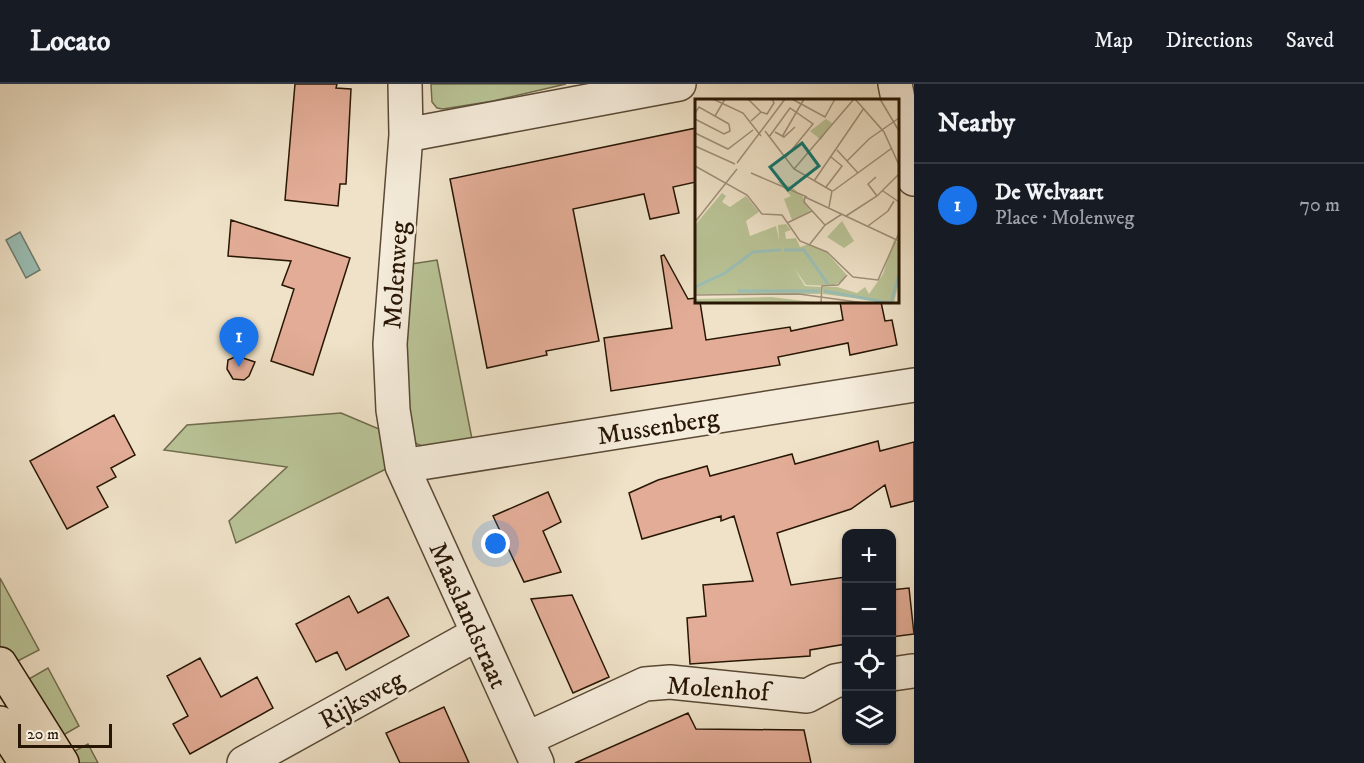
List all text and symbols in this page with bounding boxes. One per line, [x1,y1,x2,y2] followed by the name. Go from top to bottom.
[30,24,110,59] text: Locato
[1094,28,1133,54] text: Map
[1166,28,1253,54] text: Directions
[1286,28,1334,54] text: Saved
[695,99,899,303] inset map
[938,107,1015,140] text: Nearby
[995,179,1103,206] text: De Welvaart
[954,193,961,218] text: 1
[1299,193,1340,218] text: 70 m
[995,206,1134,231] text: Place · Molenweg
[376,220,417,330] street label: Molenweg
[220,318,258,367] pin: 1
[595,402,722,453] street label: Mussenberg
[481,529,510,558] your location
[842,529,896,745] map controls
[842,529,896,583] button: +
[421,537,515,694] street label: Maaslandstraat
[842,583,896,637] button: −
[842,637,896,691] button: locate
[314,663,410,737] street label: Rijksweg
[666,669,774,710] street label: Molenhof
[842,691,896,745] button: layers
[18,721,112,748] scale bar
[27,724,59,744] text: 20 m

